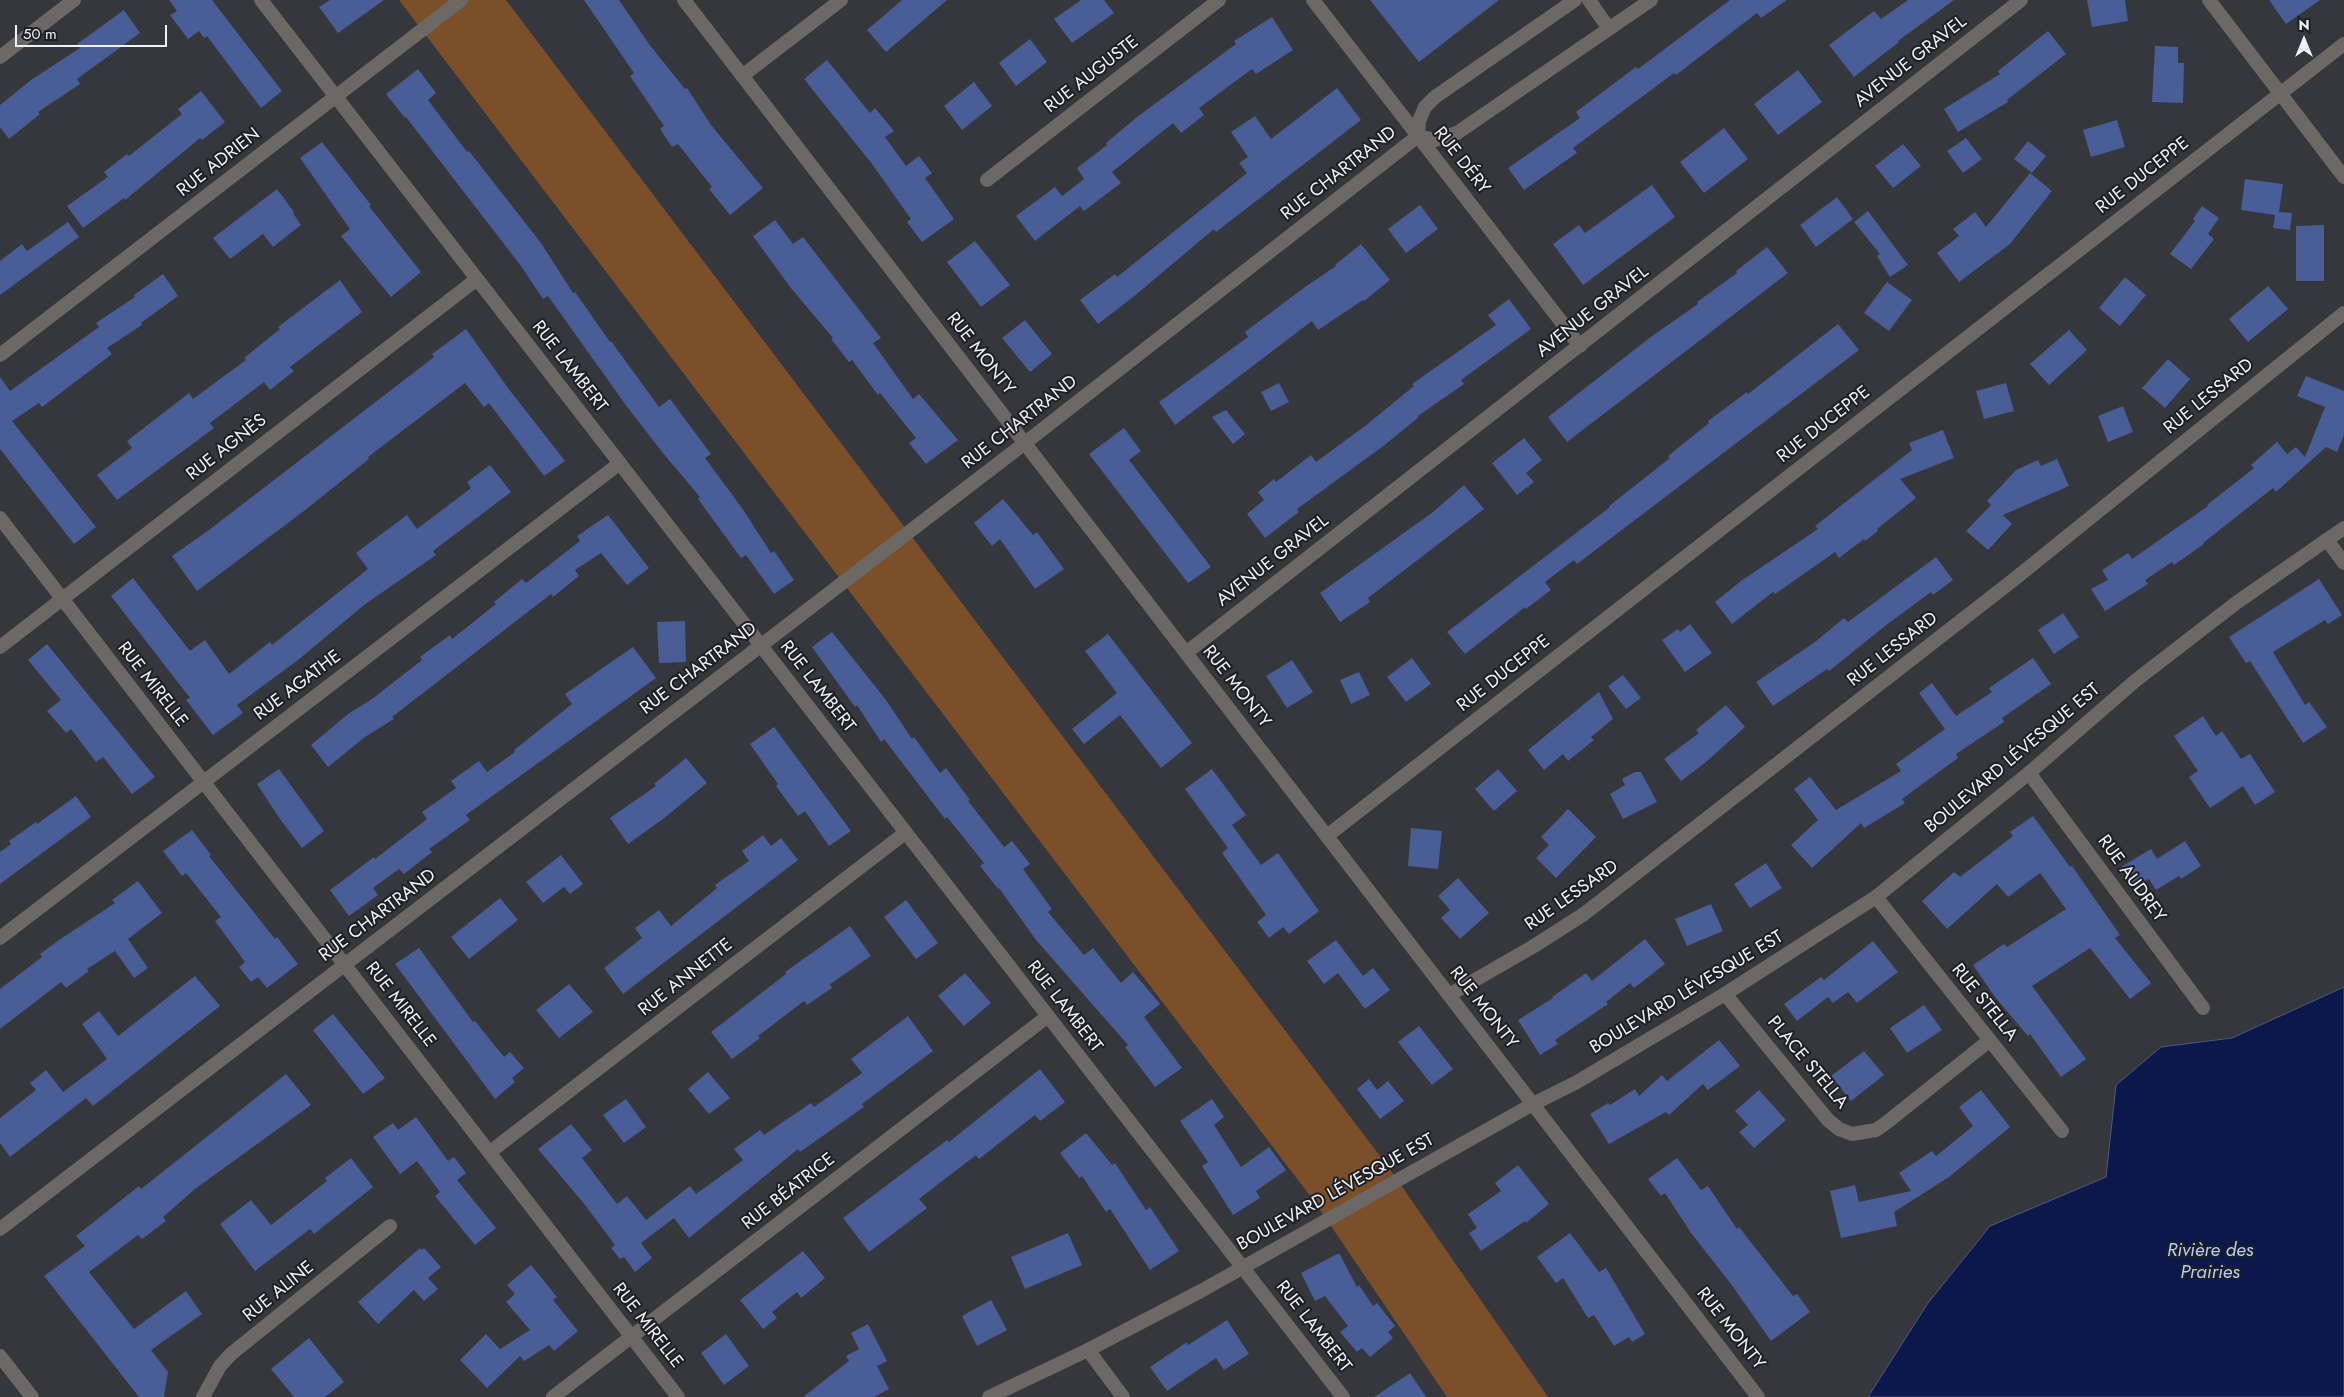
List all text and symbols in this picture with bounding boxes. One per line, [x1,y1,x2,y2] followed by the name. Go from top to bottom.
[1851,12,1971,112] street label: AVENUE GRAVEL
[18,15,170,47] scale bar
[2279,15,2329,65] north arrow
[2298,15,2310,35] text: N
[23,23,57,45] text: 50 m
[1041,32,1143,118] street label: RUE AUGUSTE
[1277,122,1401,226] street label: RUE CHARTRAND
[1428,123,1494,199] street label: RUE DÉRY
[173,124,265,202] street label: RUE ADRIEN
[2092,133,2194,219] street label: RUE DUCEPPE
[1533,262,1653,362] street label: AVENUE GRAVEL
[941,309,1019,399] street label: RUE MONTY
[527,317,611,417] street label: RUE LAMBERT
[2160,354,2258,440] street label: RUE LESSARD
[958,371,1082,475] street label: RUE CHARTRAND
[1773,382,1875,468] street label: RUE DUCEPPE
[183,410,271,486] street label: RUE AGNÈS
[1213,511,1333,611] street label: AVENUE GRAVEL
[1844,608,1942,692] street label: RUE LESSARD
[636,618,762,720] street label: RUE CHARTRAND
[1453,631,1555,717] street label: RUE DUCEPPE
[775,637,859,737] street label: RUE LAMBERT
[112,638,192,732] street label: RUE MIRELLE
[1197,642,1275,732] street label: RUE MONTY
[250,646,346,726] street label: RUE AGATHE
[1921,679,2105,839] street label: BOULEVARD LÉVESQUE EST
[2092,831,2170,927] street label: RUE AUDREY
[1521,856,1623,936] street label: RUE LESSARD
[315,865,441,967] street label: RUE CHARTRAND
[1586,927,1788,1059] street label: BOULEVARD LÉVESQUE EST
[635,935,737,1021] street label: RUE ANNETTE
[1022,957,1106,1057] street label: RUE LAMBERT
[360,958,440,1052] street label: RUE MIRELLE
[1946,960,2022,1046] street label: RUE STELLA
[1444,963,1522,1053] street label: RUE MONTY
[1762,1012,1852,1114] street label: PLACE STELLA
[1234,1130,1438,1256] street label: BOULEVARD LÉVESQUE EST
[738,1149,840,1235] street label: RUE BÉATRICE
[2167,1240,2253,1284] water label: Rivière des Prairies
[239,1257,319,1327] street label: RUE ALINE
[1271,1277,1355,1377] street label: RUE LAMBERT
[607,1279,687,1373] street label: RUE MIRELLE
[1691,1284,1769,1374] street label: RUE MONTY

